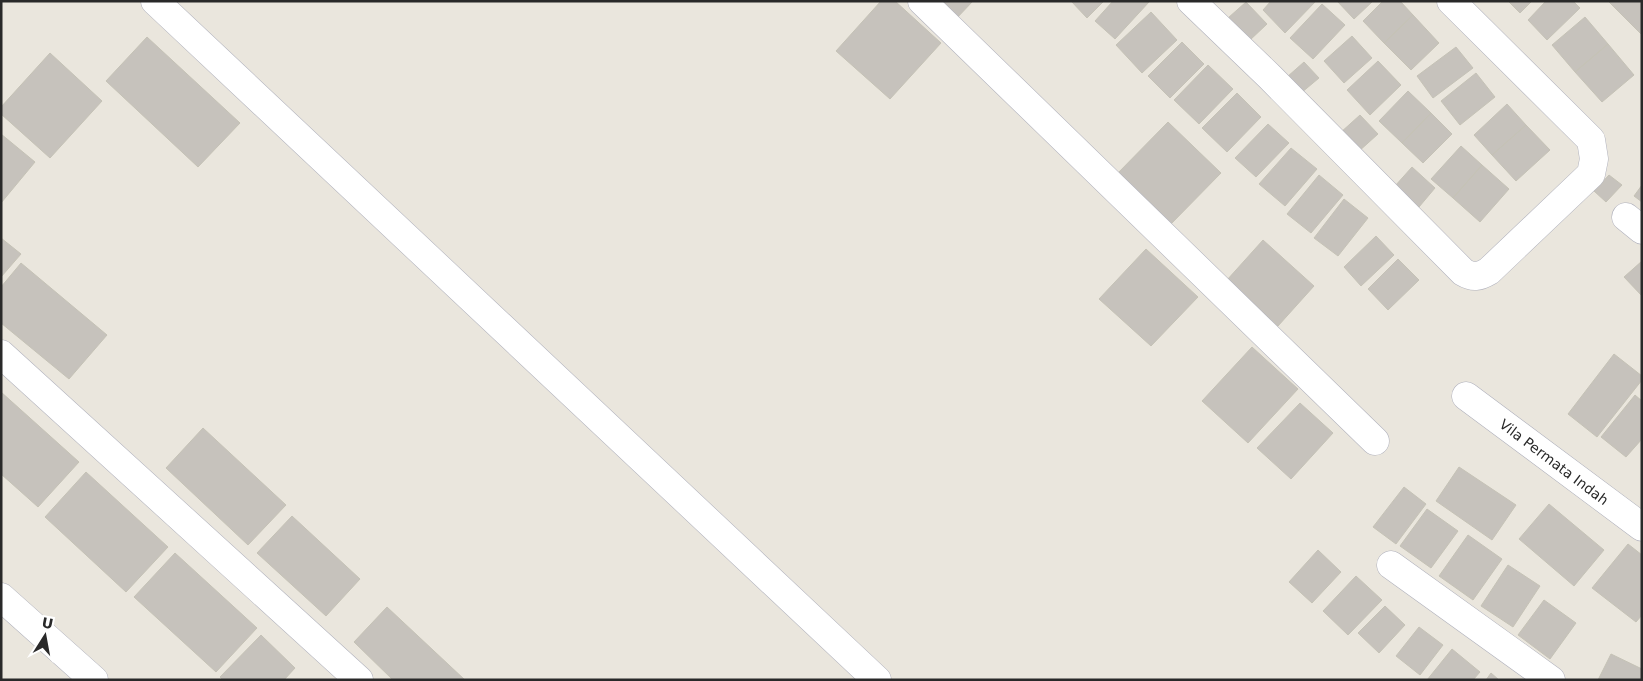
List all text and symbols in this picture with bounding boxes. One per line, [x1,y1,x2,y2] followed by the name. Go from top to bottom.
[1496,416,1612,508] street label: Vila Permata Indah
[20,611,70,661] north arrow
[40,614,55,632] text: U

